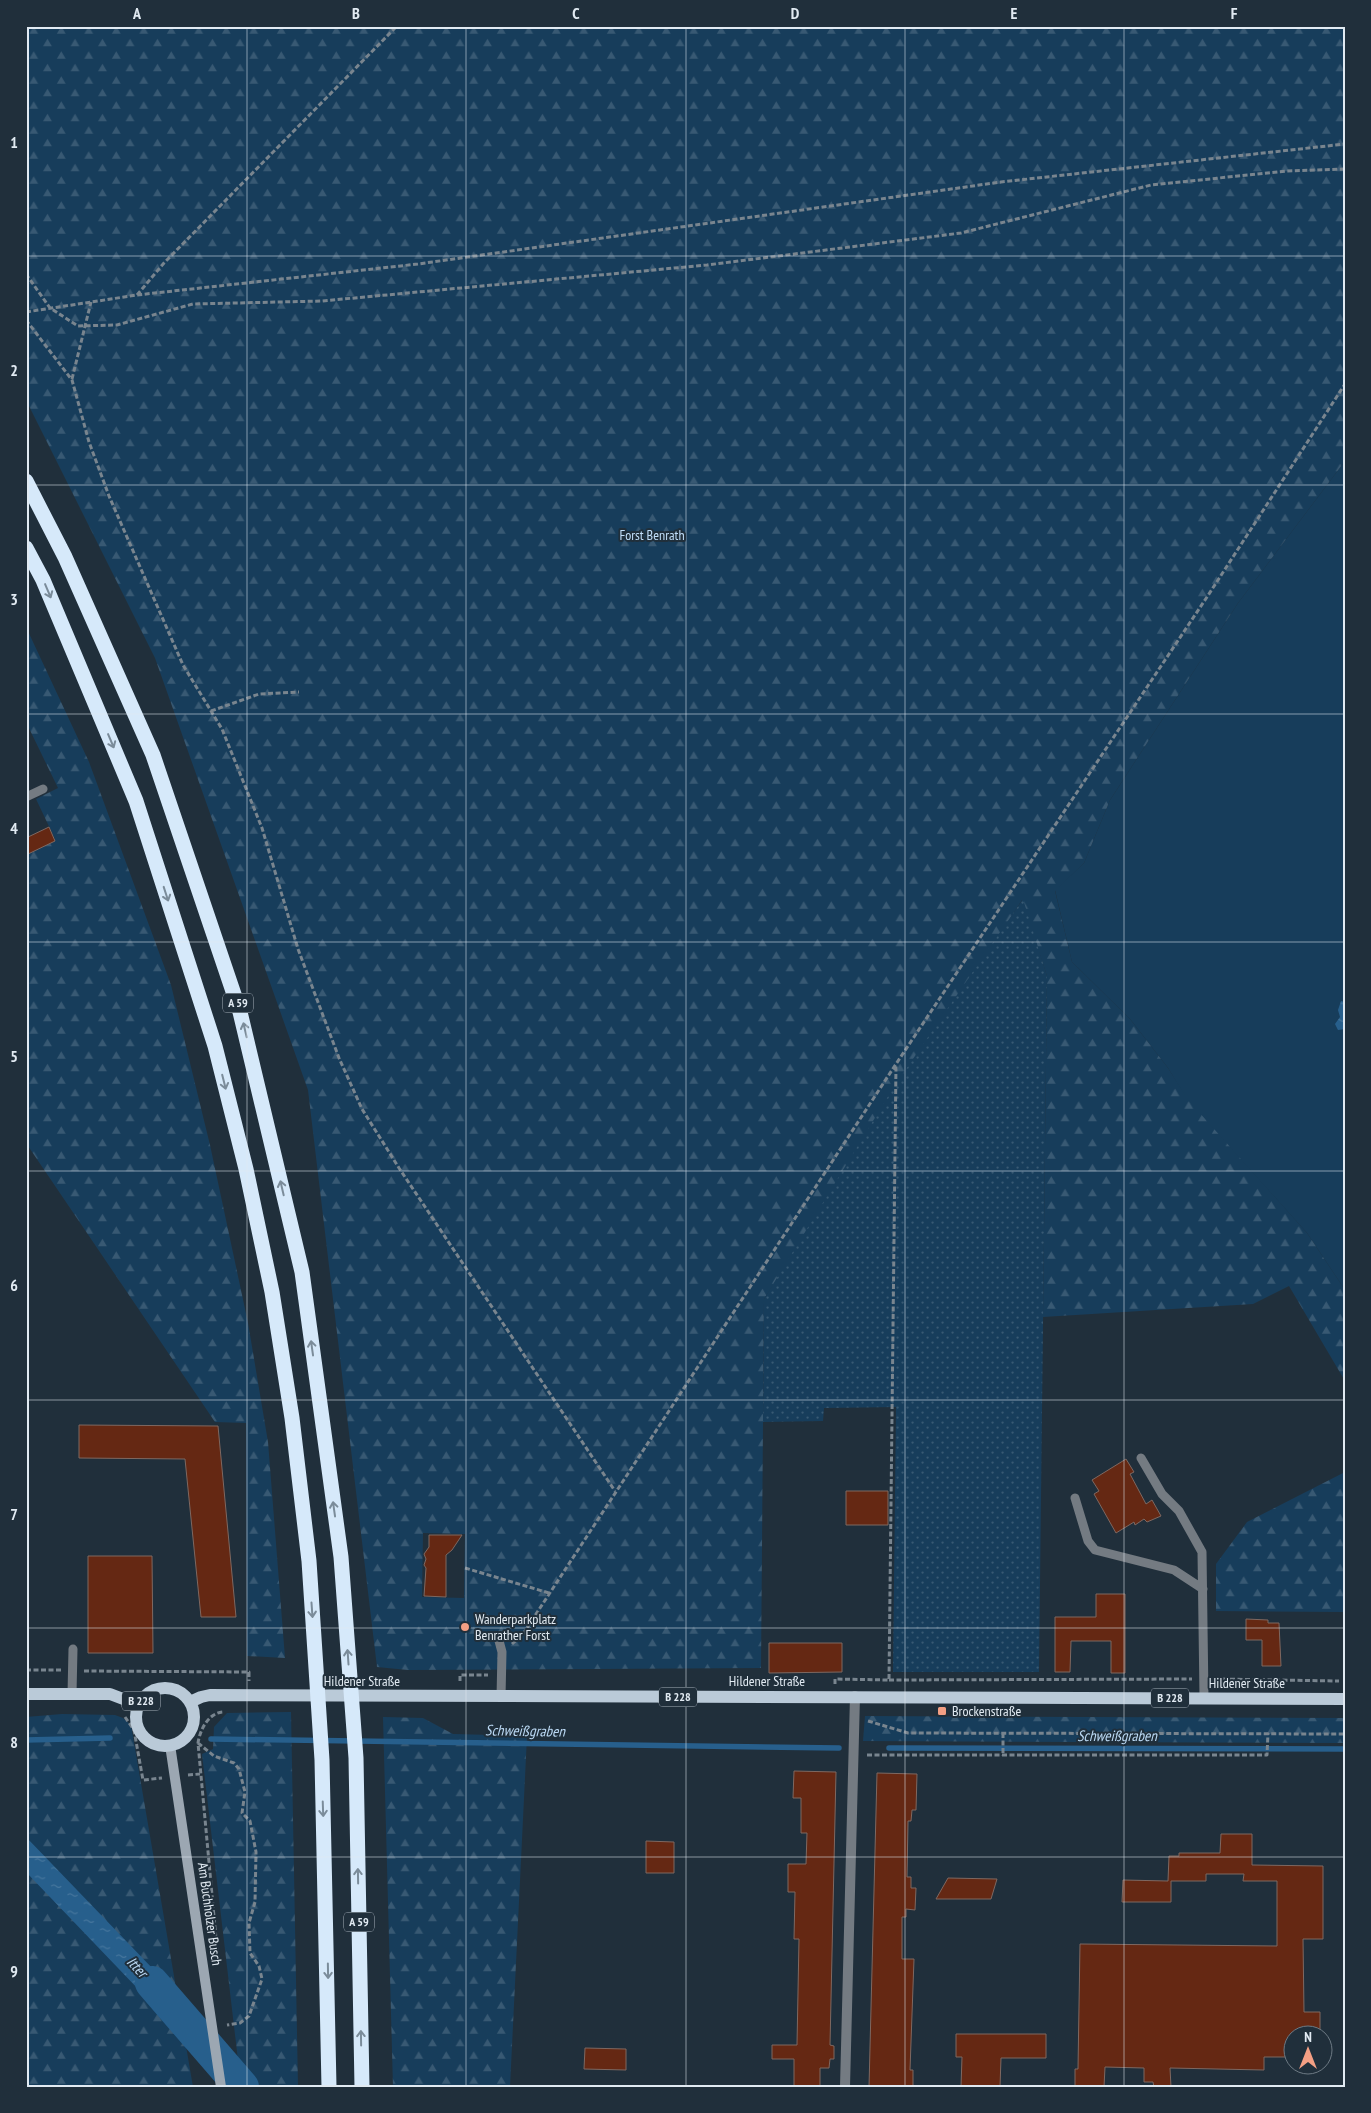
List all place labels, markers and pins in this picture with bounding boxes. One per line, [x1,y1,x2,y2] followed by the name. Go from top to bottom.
[475,1610,556,1644] place label: Wanderparkplatz Benrather Forst
[459,1621,471,1633] marker: Wanderparkplatz Benrather Forst
[952,1702,1022,1720] place label: Brockenstraße
[936,1705,948,1717] marker: Brockenstraße

